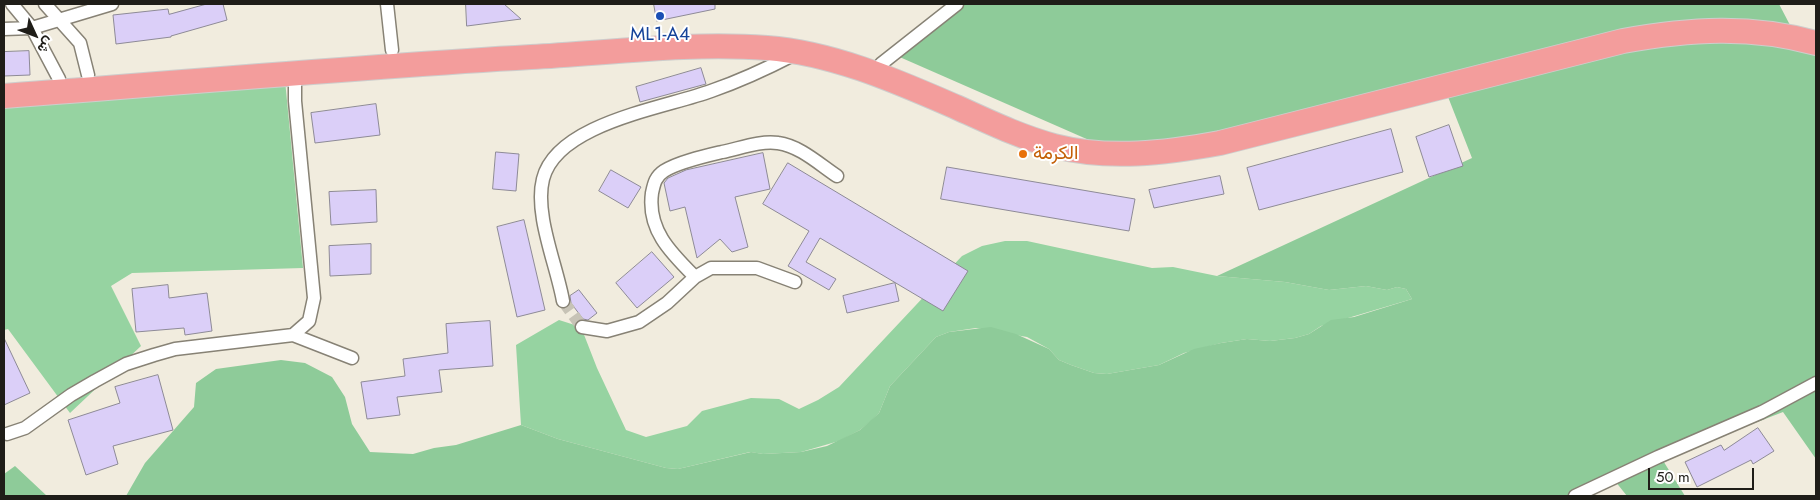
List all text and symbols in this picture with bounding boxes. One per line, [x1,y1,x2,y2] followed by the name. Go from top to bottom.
[10,10,60,60] north arrow
[654,10,666,22] marker: ML1-A4
[630,24,690,46] place label: ML1-A4
[33,32,59,58] text: ش
[1033,143,1078,165] place label: الكرمة
[1017,148,1029,160] marker: الكرمة
[1650,458,1756,490] scale bar
[1656,466,1690,488] text: 50 m

